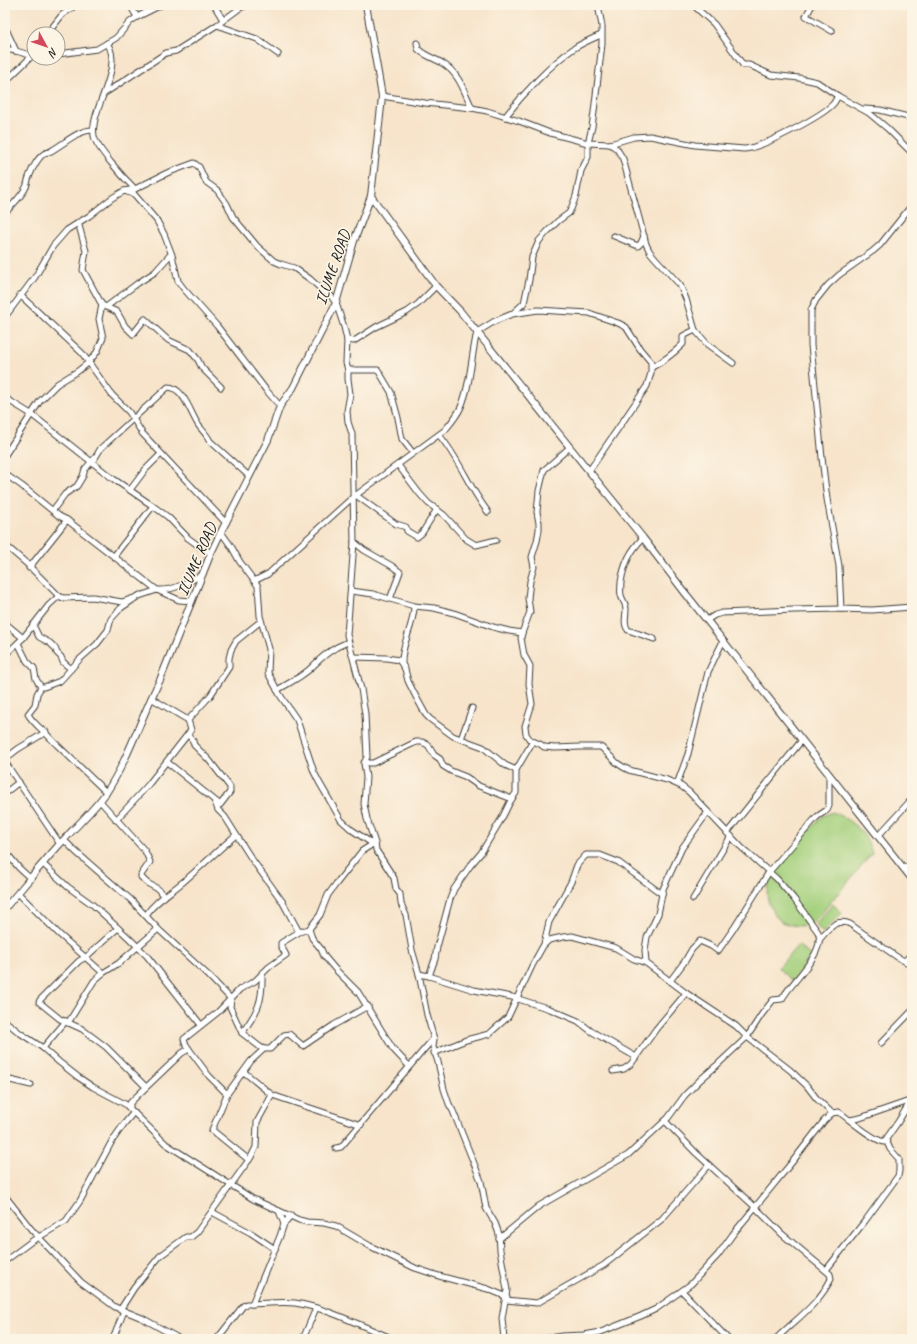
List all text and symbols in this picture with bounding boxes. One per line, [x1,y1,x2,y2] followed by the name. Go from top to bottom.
[26,26,66,66] north arrow
[45,45,61,61] text: N
[311,226,356,307] street label: ILUME ROAD
[173,518,222,599] street label: ILUME ROAD

